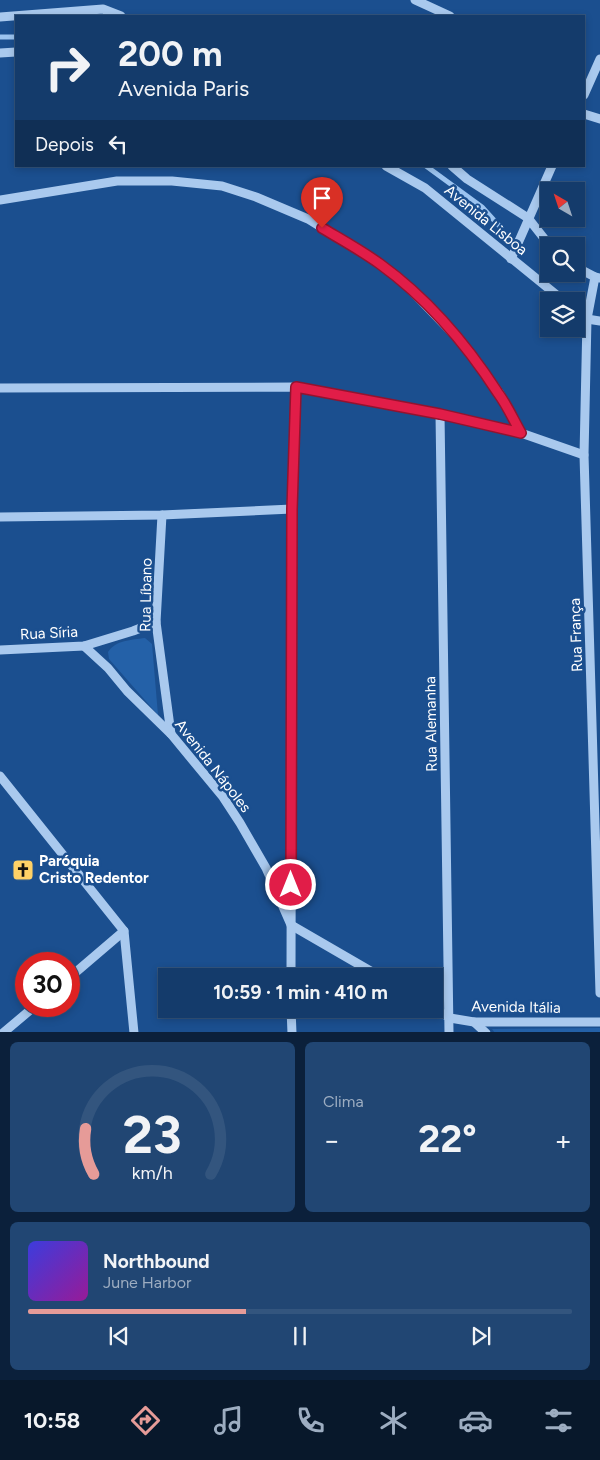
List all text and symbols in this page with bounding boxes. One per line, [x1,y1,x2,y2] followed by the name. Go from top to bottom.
[118,33,222,75] text: 200 m
[35,35,100,100] icon: right
[118,75,249,102] text: Avenida Paris
[104,130,132,158] icon: left
[35,133,94,156] text: Depois
[301,177,343,228] pin
[441,181,531,259] street label: Avenida Lisboa
[540,182,585,228] north arrow
[540,182,585,337] map controls
[308,184,336,212] icon: arrive
[540,237,585,282] button: search
[540,292,585,337] button: layers
[136,558,156,632] street label: Rua Líbano
[566,598,586,672] street label: Rua França
[20,622,78,644] street label: Rua Síria
[421,676,441,772] street label: Rua Alemanha
[171,716,255,816] street label: Avenida Nápoles
[39,852,149,887] place label: Paróquia Cristo Redentor
[11,858,35,882] church icon: Paróquia Cristo Redentor
[264,858,316,910] position arrow
[15,952,80,1017] speed limit sign: 30
[213,981,388,1004] text: 10:59 · 1 min · 410 m
[471,997,561,1017] street label: Avenida Itália
[323,1092,364,1111] text: Clima
[123,1104,182,1166] text: 23
[418,1116,477,1162] text: 22°
[323,1123,340,1157] text: −
[555,1123,572,1157] text: +
[132,1162,173,1183] text: km/h
[103,1250,210,1273] text: Northbound
[103,1273,191,1292] text: June Harbor
[105,1322,133,1350] icon: previous
[286,1322,314,1350] icon: pause
[467,1322,495,1350] icon: next
[128,1403,163,1438] icon: directions
[211,1403,246,1438] icon: music
[293,1403,328,1438] icon: phone
[376,1403,411,1438] icon: climate
[458,1403,493,1438] icon: car
[541,1403,576,1438] icon: filters
[24,1407,80,1434] text: 10:58

